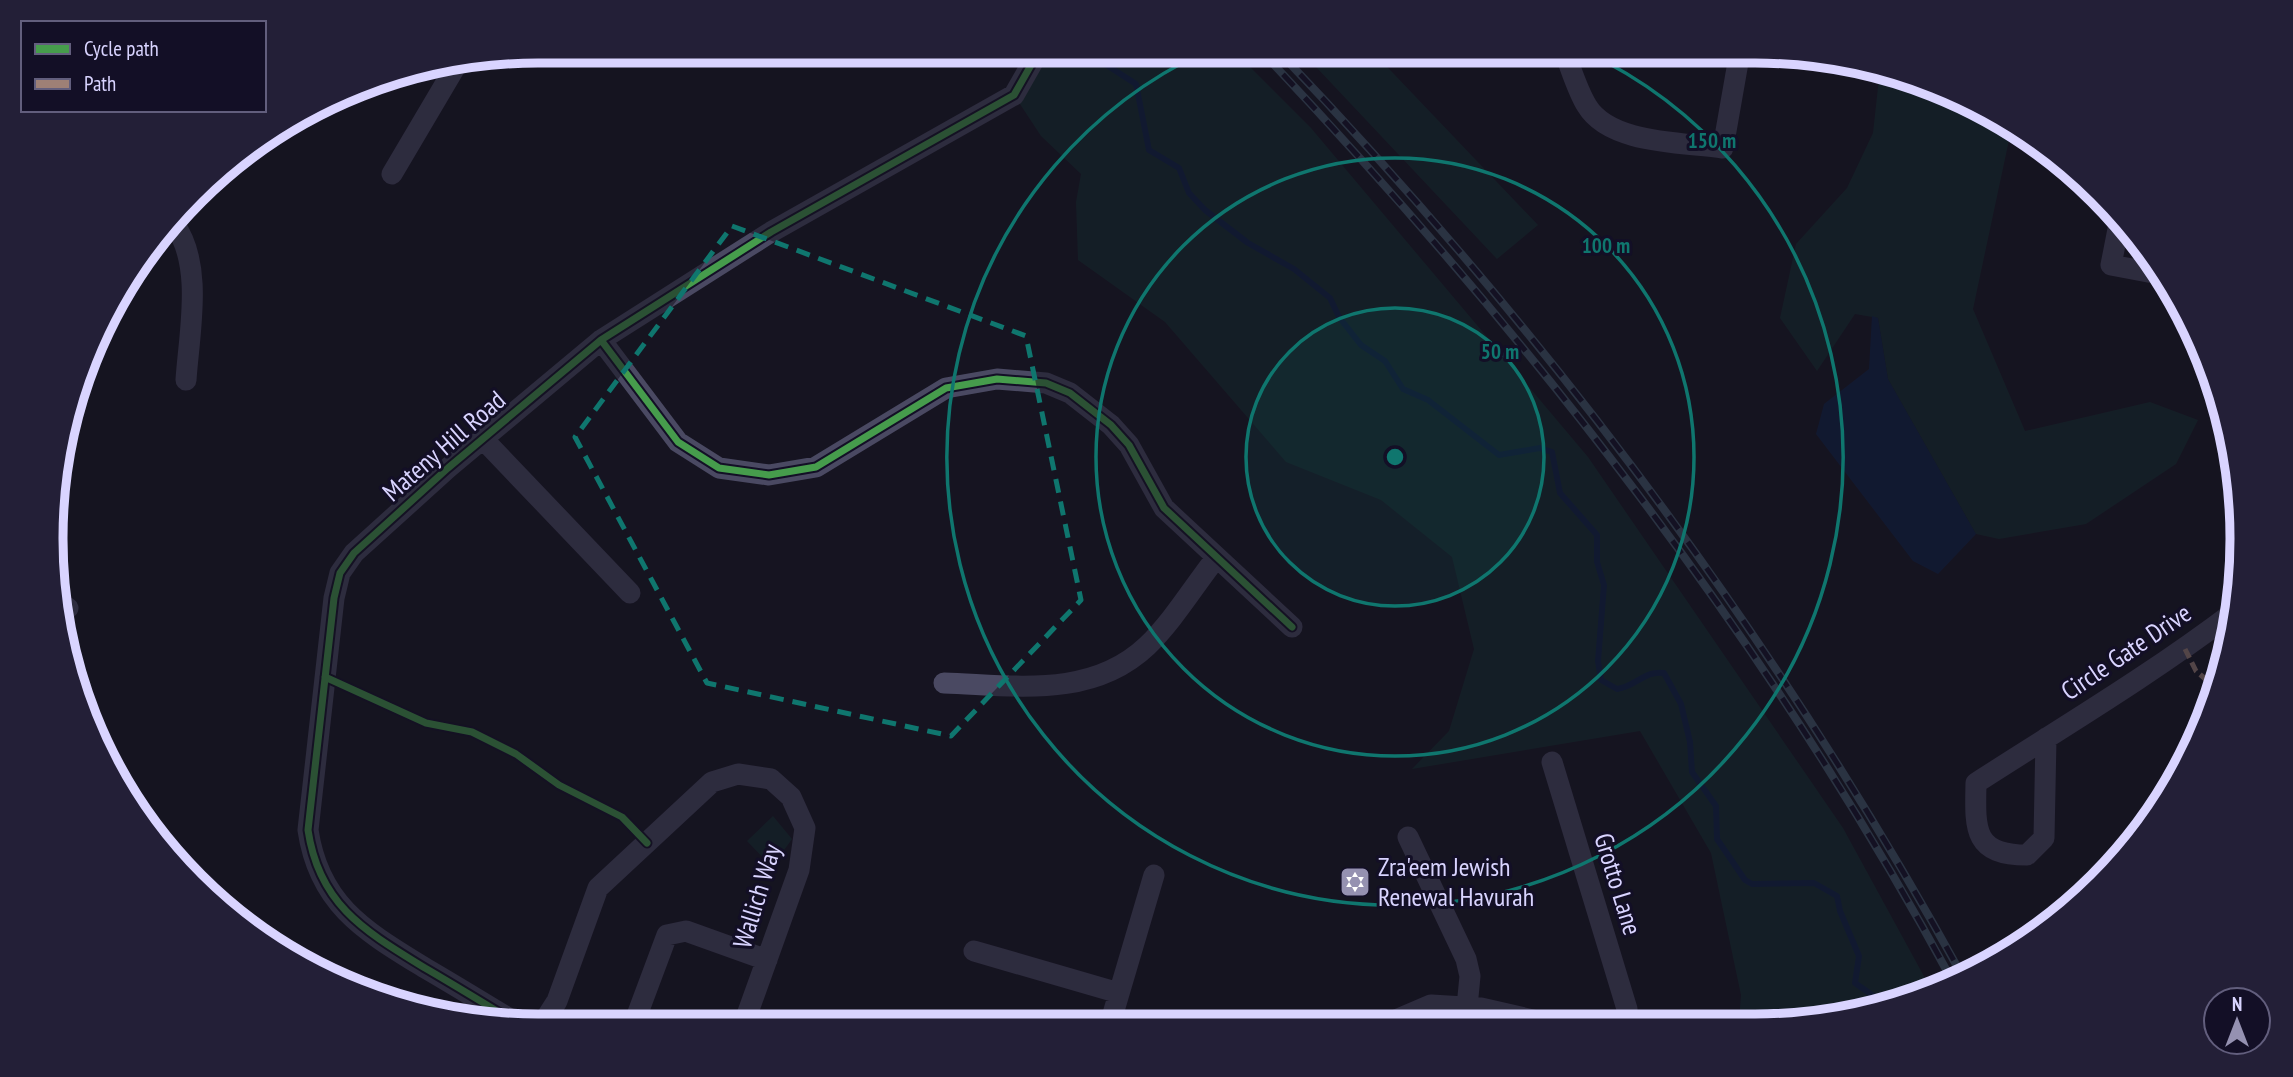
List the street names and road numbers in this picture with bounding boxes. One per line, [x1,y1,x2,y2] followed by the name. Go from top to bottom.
[375,383,512,508] street label: Mateny Hill Road
[2054,596,2197,707] street label: Circle Gate Drive
[1587,829,1650,939] street label: Grotto Lane
[725,840,788,952] street label: Wallich Way

